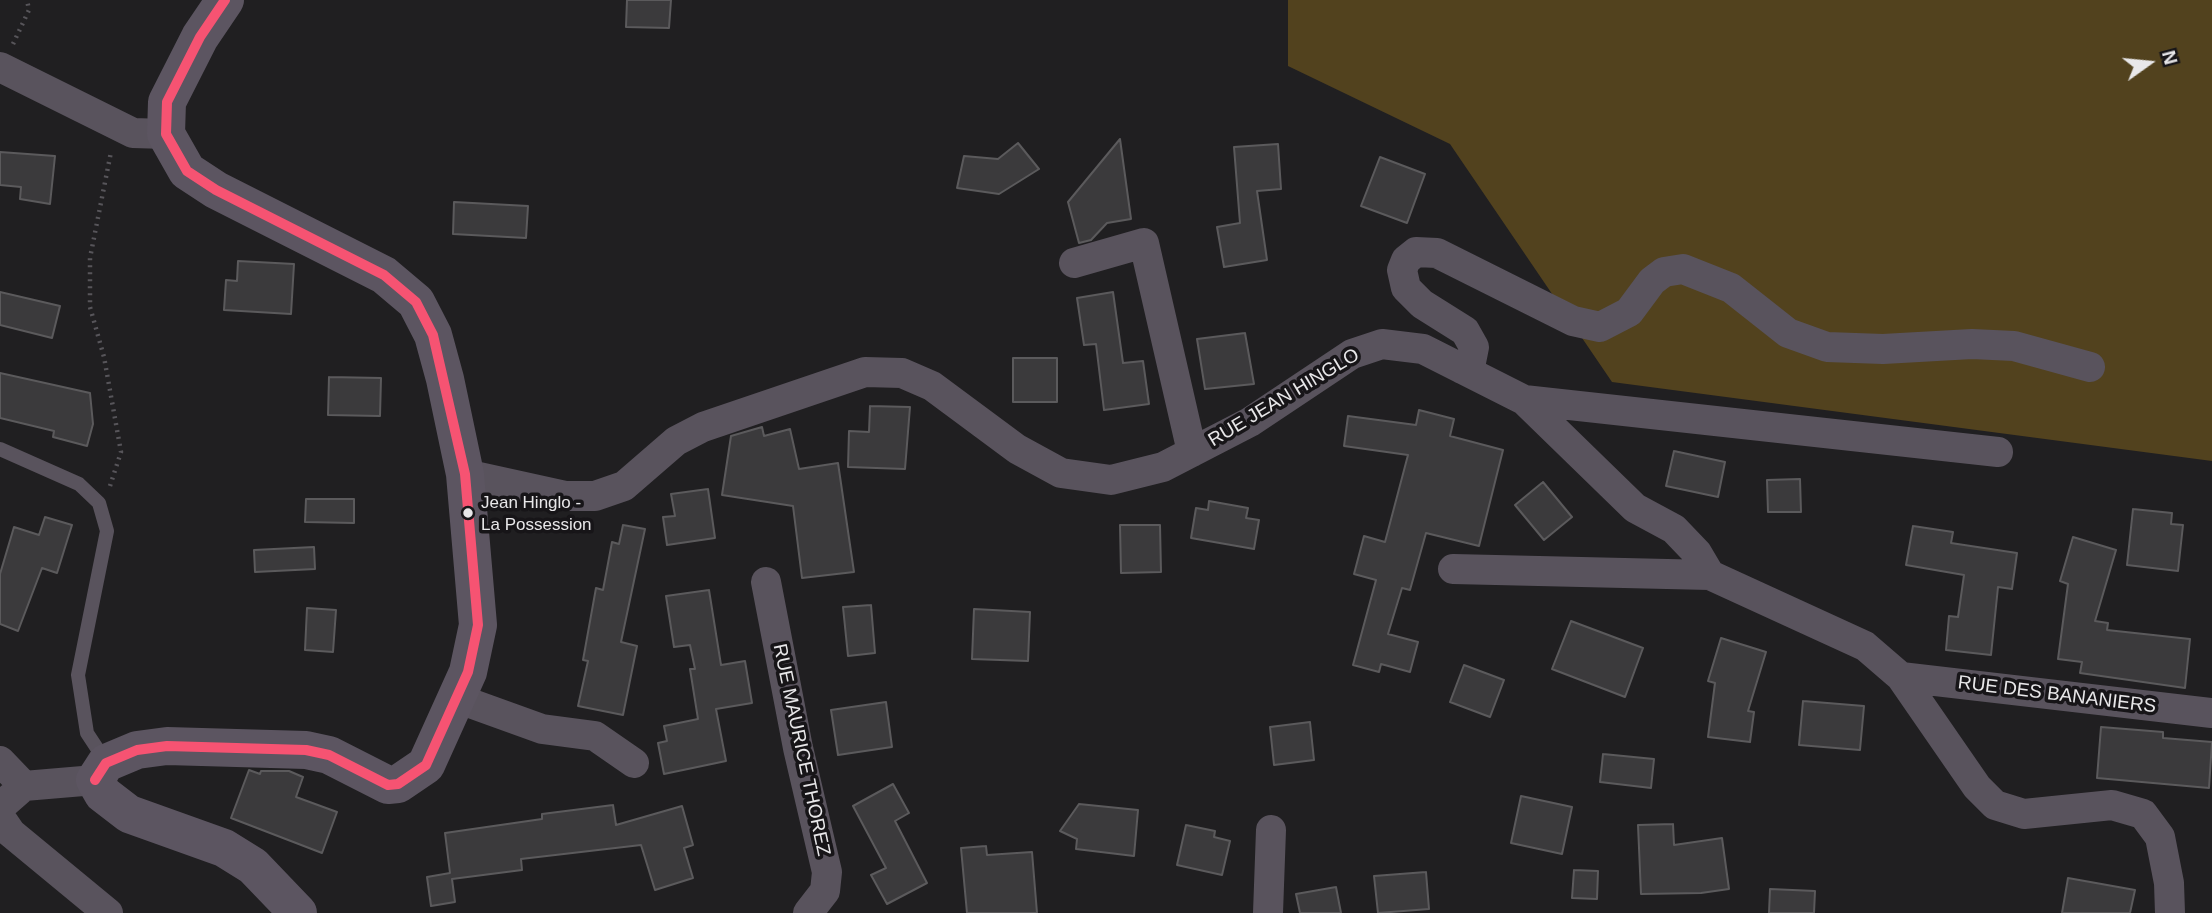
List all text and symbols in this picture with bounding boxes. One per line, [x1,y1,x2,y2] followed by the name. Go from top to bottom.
[2114,28,2184,98] north arrow
[2158,48,2182,67] text: N
[1204,344,1364,452] street label: RUE JEAN HINGLO
[481,493,592,533] place label: Jean Hinglo - La Possession
[461,506,475,520] marker: Jean Hinglo - La Possession
[767,642,835,858] street label: RUE MAURICE THOREZ
[1957,672,2157,718] street label: RUE DES BANANIERS

